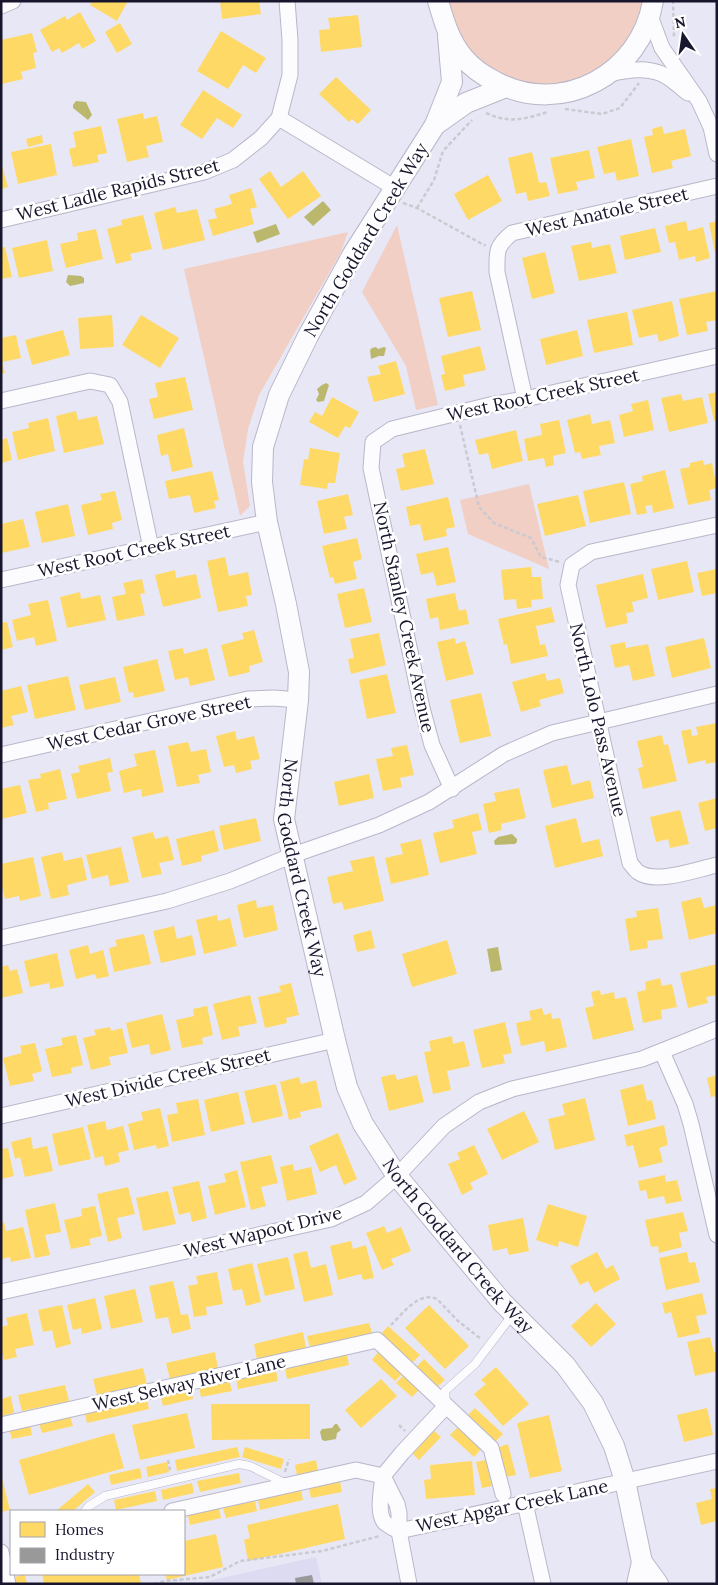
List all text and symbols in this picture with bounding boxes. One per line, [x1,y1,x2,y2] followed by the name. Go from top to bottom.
[658,10,708,60] north arrow
[673,12,688,32] text: N
[298,138,433,341] street label: North Goddard Creek Way
[14,153,222,226] street label: West Ladle Rapids Street
[523,182,691,241] street label: West Anatole Street
[445,363,641,426] street label: West Root Creek Street
[369,499,440,735] street label: North Stanley Creek Avenue
[36,519,232,582] street label: West Root Creek Street
[565,621,632,819] street label: North Lolo Pass Avenue
[45,690,253,755] street label: West Cedar Grove Street
[272,757,332,980] street label: North Goddard Creek Way
[63,1043,273,1112] street label: West Divide Creek Street
[378,1154,539,1338] street label: North Goddard Creek Way
[181,1201,344,1262] street label: West Wapoot Drive
[90,1349,288,1416] street label: West Selway River Lane
[414,1474,610,1537] street label: West Apgar Creek Lane
[10,1510,185,1575] legend
[55,1520,104,1539] text: Homes
[55,1545,114,1564] text: Industry

